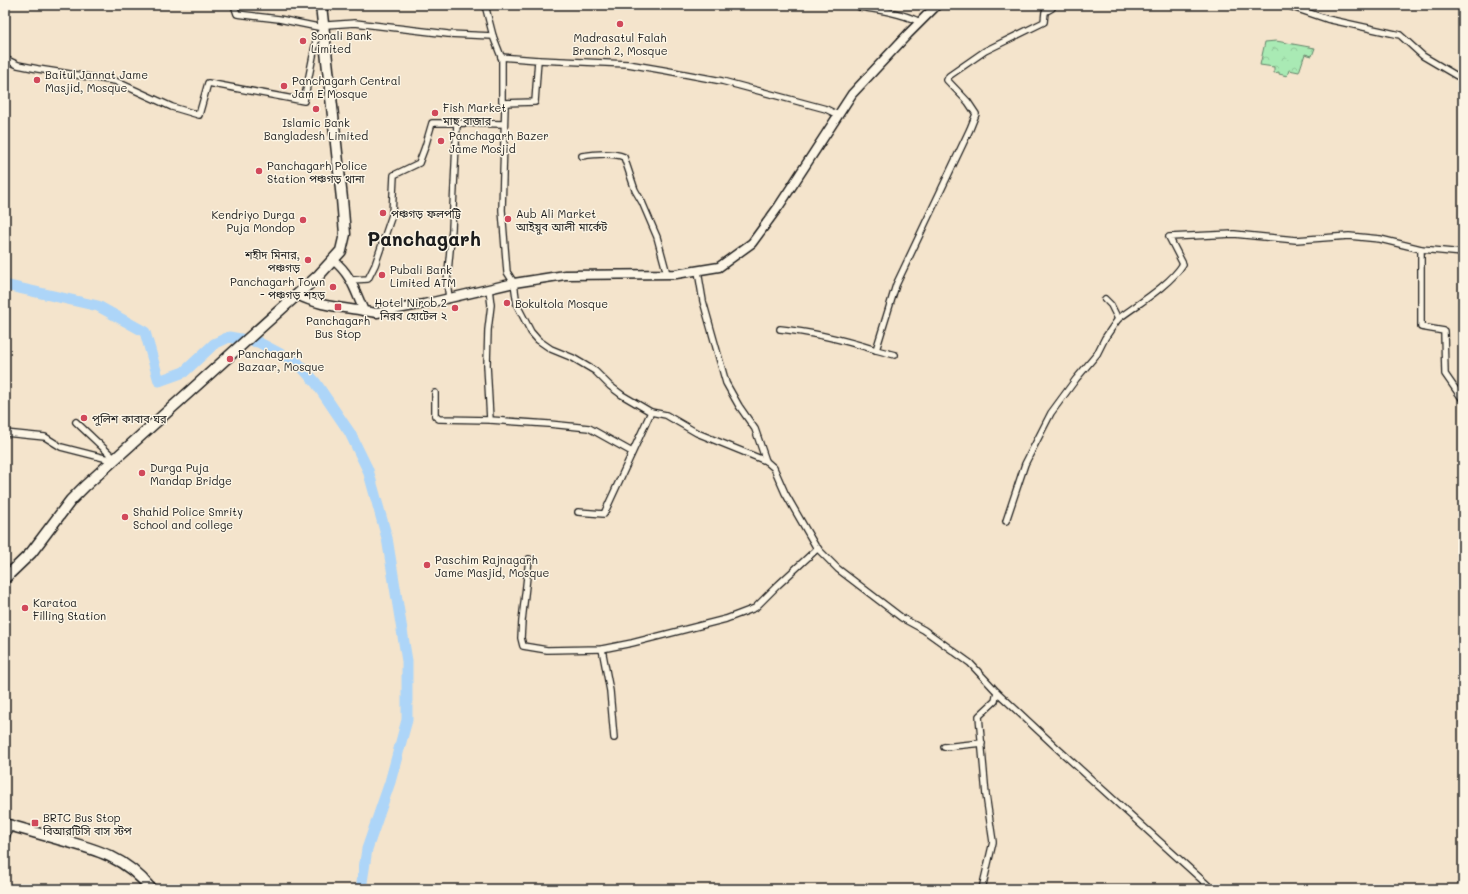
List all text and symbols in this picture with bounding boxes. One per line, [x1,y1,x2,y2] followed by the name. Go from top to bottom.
[615,19,625,29] marker: Madrasatul Falah Branch 2, Mosque
[311,28,372,56] place label: Sonali Bank Limited
[573,30,668,58] place label: Madrasatul Falah Branch 2, Mosque
[298,36,308,46] marker: Sonali Bank Limited
[45,67,148,95] place label: Baitul Jannat Jame Masjid, Mosque
[292,73,400,101] place label: Panchagarh Central Jam E Mosque
[32,75,42,85] marker: Baitul Jannat Jame Masjid, Mosque
[279,81,289,91] marker: Panchagarh Central Jam E Mosque
[442,100,506,128] place label: Fish Market মাছ বাজার
[311,104,321,114] marker: Islamic Bank Bangladesh Limited
[430,108,440,118] marker: Fish Market মাছ বাজার
[264,115,368,143] place label: Islamic Bank Bangladesh Limited
[449,128,549,156] place label: Panchagarh Bazer Jame Mosjid
[436,136,446,146] marker: Panchagarh Bazer Jame Mosjid
[267,158,368,186] place label: Panchagarh Police Station পঞ্চগড় থানা
[254,166,264,176] marker: Panchagarh Police Station পঞ্চগড় থানা
[391,206,462,221] place label: পঞ্চগড় ফলপট্টি
[515,206,608,235] place label: Aub Ali Market আইয়ুব আলী মার্কেট
[211,207,295,235] place label: Kendriyo Durga Puja Mondop
[378,208,388,218] marker: পঞ্চগড় ফলপট্টি
[503,214,513,224] marker: Aub Ali Market আইয়ুব আলী মার্কেট
[298,215,308,225] marker: Kendriyo Durga Puja Mondop
[367,226,481,251] district label: Panchagarh
[244,247,300,275] place label: শহীদ মিনার, পঞ্চগড়
[303,255,313,265] marker: শহীদ মিনার, পঞ্চগড়
[390,262,456,290] place label: Pubali Bank Limited ATM
[377,270,387,280] marker: Pubali Bank Limited ATM
[230,274,325,302] place label: Panchagarh Town - পঞ্চগড় শহড়
[328,282,338,292] marker: Panchagarh Town - পঞ্চগড় শহড়
[375,295,447,323] place label: Hotel Nirob 2 নিরব হোটেল ২
[515,296,608,311] place label: Bokultola Mosque
[502,298,512,308] marker: Bokultola Mosque
[333,302,343,312] marker: Panchagarh Bus Stop
[450,303,460,313] marker: Hotel Nirob 2 নিরব হোটেল ২
[306,313,370,341] place label: Panchagarh Bus Stop
[238,346,325,374] place label: Panchagarh Bazaar, Mosque
[225,354,235,364] marker: Panchagarh Bazaar, Mosque
[92,411,167,426] place label: পুলিশ কাবাব ঘর
[79,413,89,423] marker: পুলিশ কাবাব ঘর
[150,460,232,488] place label: Durga Puja Mandap Bridge
[137,468,147,478] marker: Durga Puja Mandap Bridge
[133,504,243,532] place label: Shahid Police Smrity School and college
[120,512,130,522] marker: Shahid Police Smrity School and college
[435,552,550,580] place label: Paschim Rajnagarh Jame Masjid, Mosque
[422,560,432,570] marker: Paschim Rajnagarh Jame Masjid, Mosque
[33,595,106,623] place label: Karatoa Filling Station
[20,603,30,613] marker: Karatoa Filling Station
[42,810,132,838] place label: BRTC Bus Stop বিআরটিসি বাস স্টপ
[30,818,40,828] marker: BRTC Bus Stop বিআরটিসি বাস স্টপ

